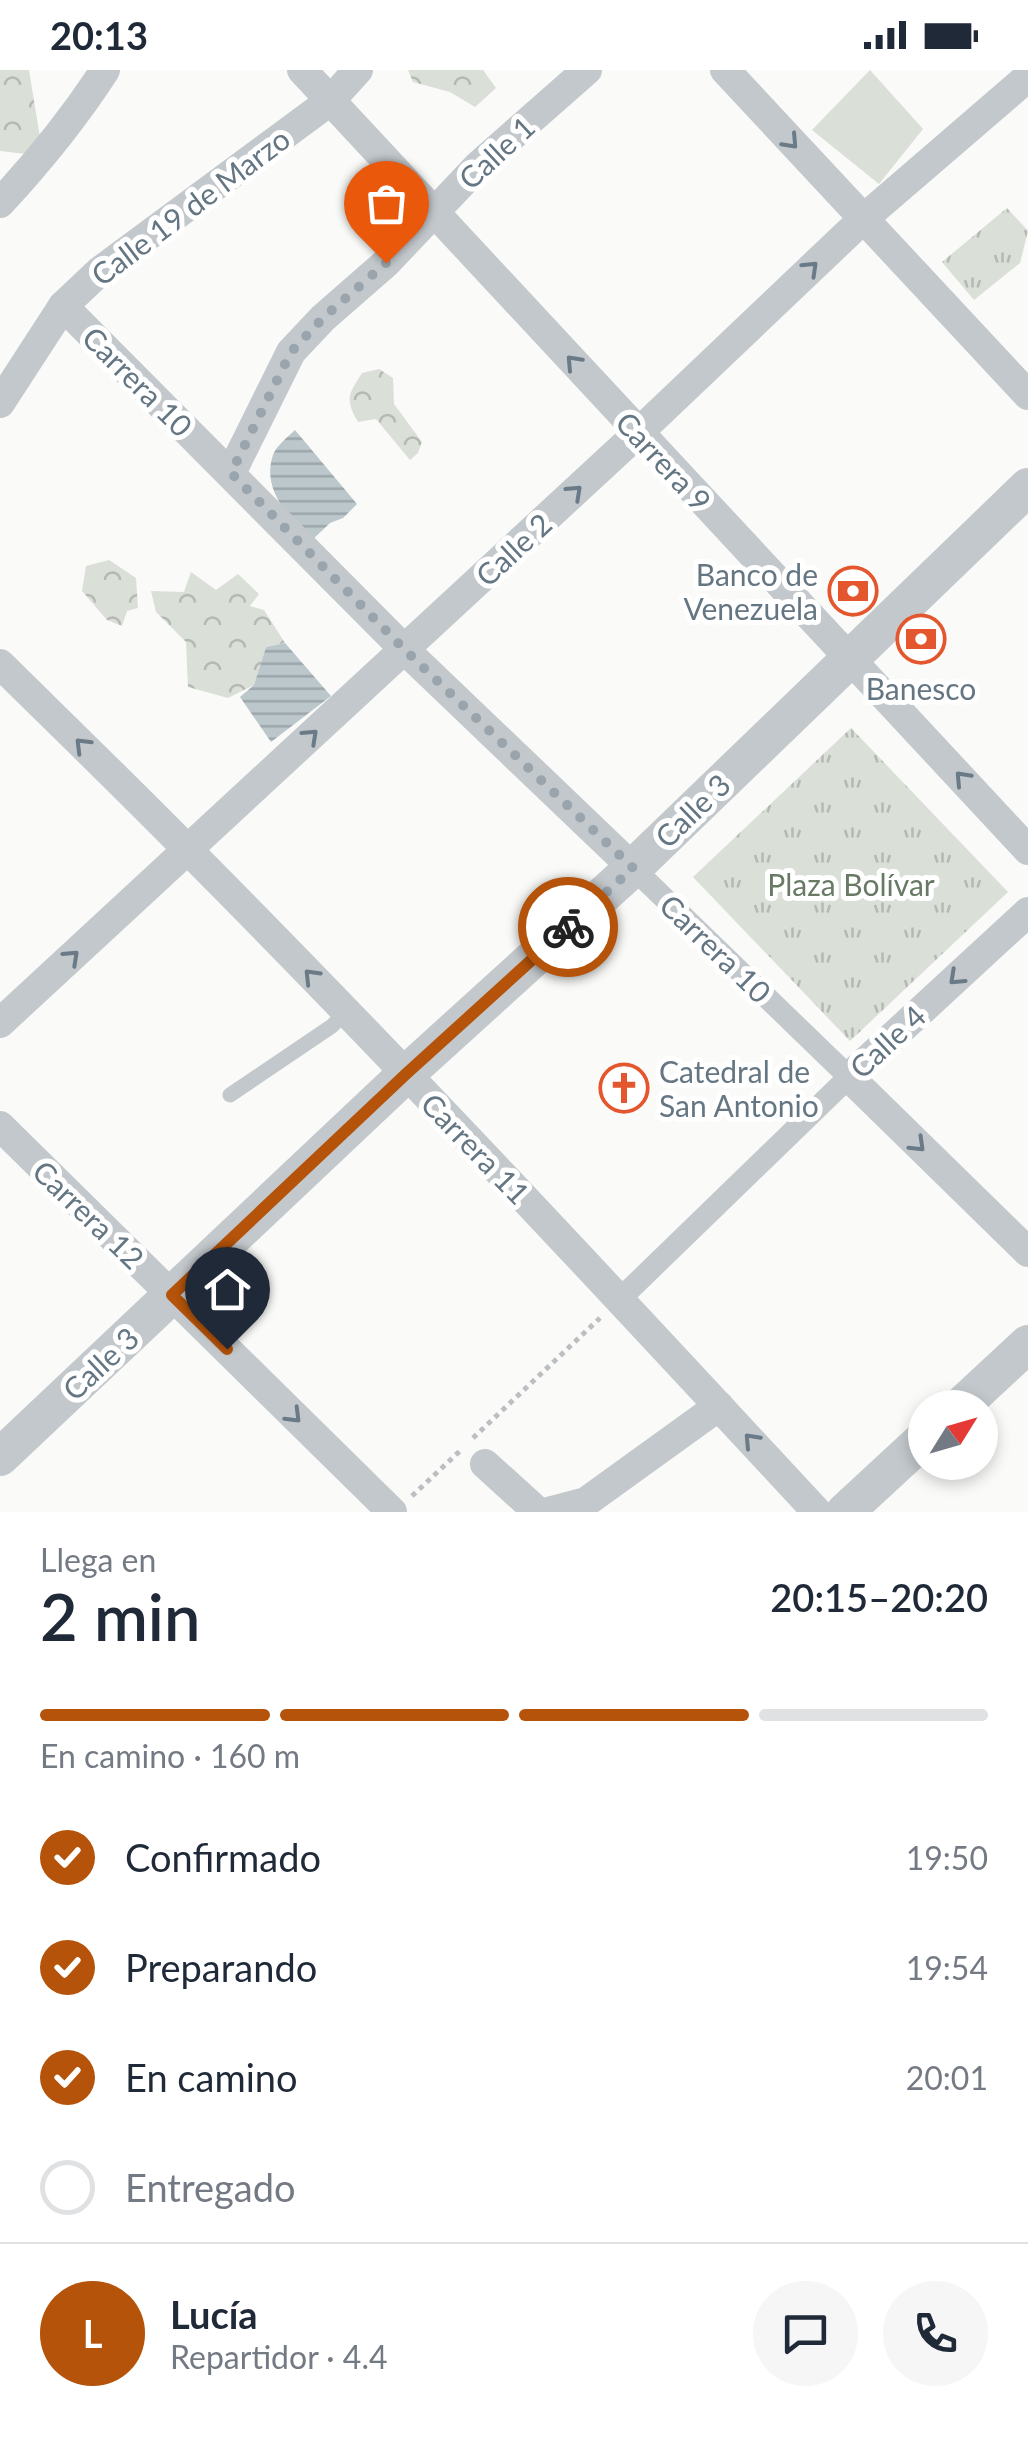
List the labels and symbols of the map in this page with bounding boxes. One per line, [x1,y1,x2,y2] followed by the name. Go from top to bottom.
[451,108,541,196] street label: Calle 1
[84,120,296,292] street label: Calle 19 de Marzo
[779,130,797,149] one-way arrow
[344,161,429,264] pin
[799,262,818,280] one-way arrow
[76,319,200,443] street label: Carrera 10
[566,355,584,374] one-way arrow
[609,404,719,518] street label: Carrera 9
[563,486,582,504] one-way arrow
[468,505,558,593] street label: Calle 2
[683,556,818,626] place label: Banco de Venezuela
[827,565,879,617] bank icon: Banco de Venezuela
[895,613,947,665] bank icon: Banesco
[866,670,976,706] place label: Banesco
[299,730,318,748] one-way arrow
[76,739,94,757] one-way arrow
[647,766,737,854] street label: Calle 3
[956,771,974,790] one-way arrow
[767,866,935,902] park label: Plaza Bolívar
[518,877,618,977] courier
[653,886,779,1010] street label: Carrera 10
[60,950,79,968] one-way arrow
[950,966,968,984] one-way arrow
[305,969,323,987] one-way arrow
[842,997,932,1085] street label: Calle 4
[659,1053,819,1123] place label: Catedral de San Antonio
[598,1062,650,1114] church icon: Catedral de San Antonio
[414,1085,538,1211] street label: Carrera 11
[907,1133,925,1151] one-way arrow
[26,1152,152,1276] street label: Carrera 12
[185,1247,270,1350] pin
[55,1319,145,1407] street label: Calle 3
[908,1390,998,1480] north arrow
[283,1404,301,1422] one-way arrow
[745,1434,763,1452] one-way arrow

